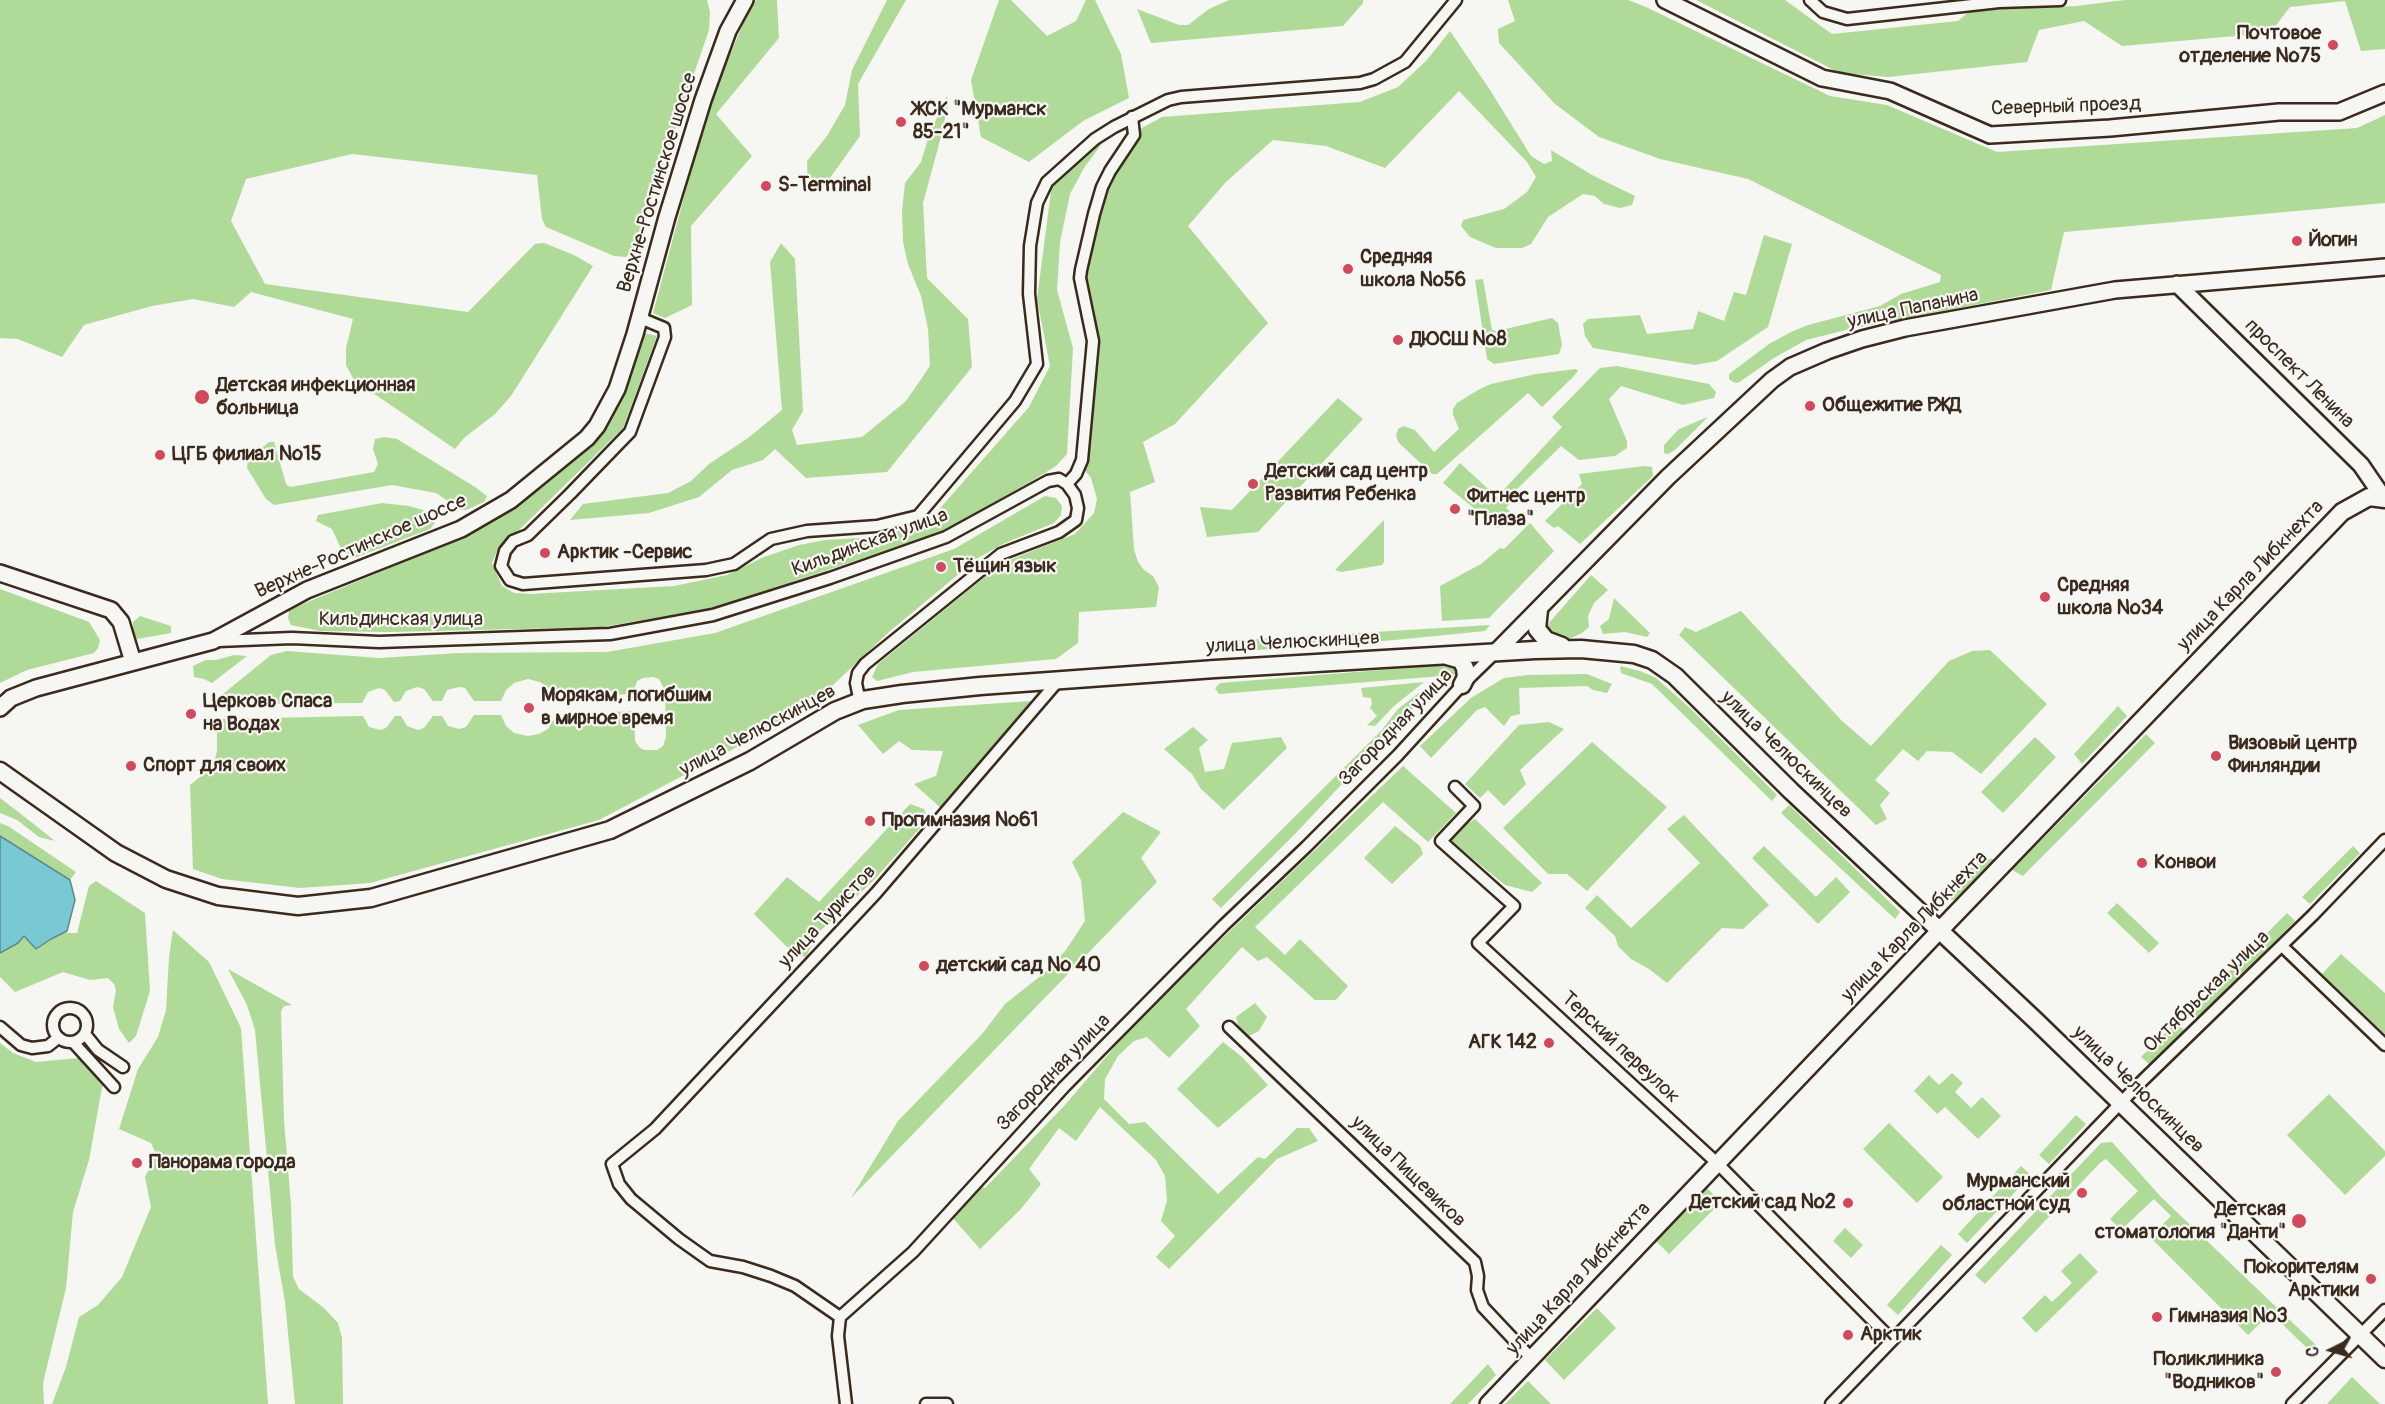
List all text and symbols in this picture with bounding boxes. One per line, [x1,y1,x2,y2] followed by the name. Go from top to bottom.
[2179,22,2321,69] place label: Почтовое отделение №75
[2326,38,2340,52] marker: Почтовое отделение №75
[613,70,703,296] street label: Верхне-Ростинское шоссе
[1991,92,2141,122] street label: Северный проезд
[913,98,1047,145] place label: ЖСК "Мурманск 85-21"
[894,115,908,129] marker: ЖСК "Мурманск 85-21"
[778,174,872,198] place label: S-Terminal
[759,179,773,193] marker: S-Terminal
[2309,229,2357,253] place label: Йогин
[2290,234,2304,248] marker: Йогин
[1360,246,1466,293] place label: Средняя школа №56
[1341,262,1355,276] marker: Средняя школа №56
[1845,283,1981,335] street label: улица Папанина
[2239,314,2359,434] street label: проспект Ленина
[1410,328,1507,352] place label: ДЮСШ №8
[1391,333,1405,347] marker: ДЮСШ №8
[216,374,415,421] place label: Детская инфекционная больница
[193,388,211,406] marker: Детская инфекционная больница
[1822,394,1961,418] place label: Общежитие РЖД
[1803,399,1817,413] marker: Общежитие РЖД
[172,443,322,467] place label: ЦГБ филиал №15
[153,448,167,462] marker: ЦГБ филиал №15
[1265,460,1428,507] place label: Детский сад центр Развития Ребенка
[1246,477,1260,491] marker: Детский сад центр Развития Ребенка
[1467,485,1585,532] place label: Фитнес центр "Плаза"
[252,490,470,604] street label: Верхне-Ростинское шоссе
[2173,496,2329,656] street label: улица Карла Либкнехта
[1448,502,1462,516] marker: Фитнес центр "Плаза"
[789,504,951,582] street label: Кильдинская улица
[557,541,692,565] place label: Арктик -Сервис
[538,546,552,560] marker: Арктик -Сервис
[953,555,1056,579] place label: Тёщин язык
[934,560,948,574] marker: Тёщин язык
[2057,574,2163,621] place label: Средняя школа №34
[2038,590,2052,604] marker: Средняя школа №34
[319,608,483,632] street label: Кильдинская улица
[1206,626,1380,660] street label: улица Челюскинцев
[1334,664,1458,792] street label: Загородная улица
[676,680,840,782] street label: улица Челюскинцев
[541,684,712,731] place label: Морякам, погибшим в мирное время
[1715,686,1857,824] street label: улица Челюскинцев
[203,690,332,737] place label: Церковь Спаса на Водах
[522,701,536,715] marker: Морякам, погибшим в мирное время
[184,707,198,721] marker: Церковь Спаса на Водах
[2228,732,2357,779] place label: Визовый центр Финляндии
[2209,749,2223,763] marker: Визовый центр Финляндии
[143,754,286,778] place label: Спорт для своих
[124,759,138,773] marker: Спорт для своих
[882,809,1038,833] place label: Прогимназия №61
[863,814,877,828] marker: Прогимназия №61
[1837,847,1993,1007] street label: улица Карла Либкнехта
[2154,851,2216,875] place label: Конвои
[2135,856,2149,870] marker: Конвои
[774,860,882,974] street label: улица Туристов
[2139,926,2275,1058] street label: Октябрьская улица
[936,954,1101,978] place label: детский сад № 40
[917,959,931,973] marker: детский сад № 40
[1556,987,1684,1109] street label: Терский переулок
[992,1009,1116,1137] street label: Загородная улица
[2067,1021,2209,1159] street label: улица Челюскинцев
[1468,1031,1537,1055] place label: АГК 142
[1542,1036,1556,1050] marker: АГК 142
[1345,1111,1471,1233] street label: улица Пищевиков
[149,1151,296,1175] place label: Панорама города
[130,1156,144,1170] marker: Панорама города
[1943,1170,2070,1217] place label: Мурманский областной суд
[2075,1186,2089,1200] marker: Мурманский областной суд
[1690,1191,1836,1215] place label: Детский сад №2
[1841,1196,1855,1210] marker: Детский сад №2
[1502,1198,1656,1360] street label: улица Карла Либкнехта
[2095,1198,2286,1245] place label: Детская стоматология "Данти"
[2290,1212,2308,1230] marker: Детская стоматология "Данти"
[2244,1256,2359,1303] place label: Покорителям Арктики
[2364,1272,2378,1286] marker: Покорителям Арктики
[2169,1305,2288,1329] place label: Гимназия №3
[2150,1310,2164,1324] marker: Гимназия №3
[2301,1320,2361,1380] north arrow
[1860,1323,1922,1347] place label: Арктик
[1841,1328,1855,1342] marker: Арктик
[2303,1346,2323,1357] text: С
[2154,1348,2264,1395] place label: Поликлиника "Водников"
[2269,1365,2283,1379] marker: Поликлиника "Водников"

